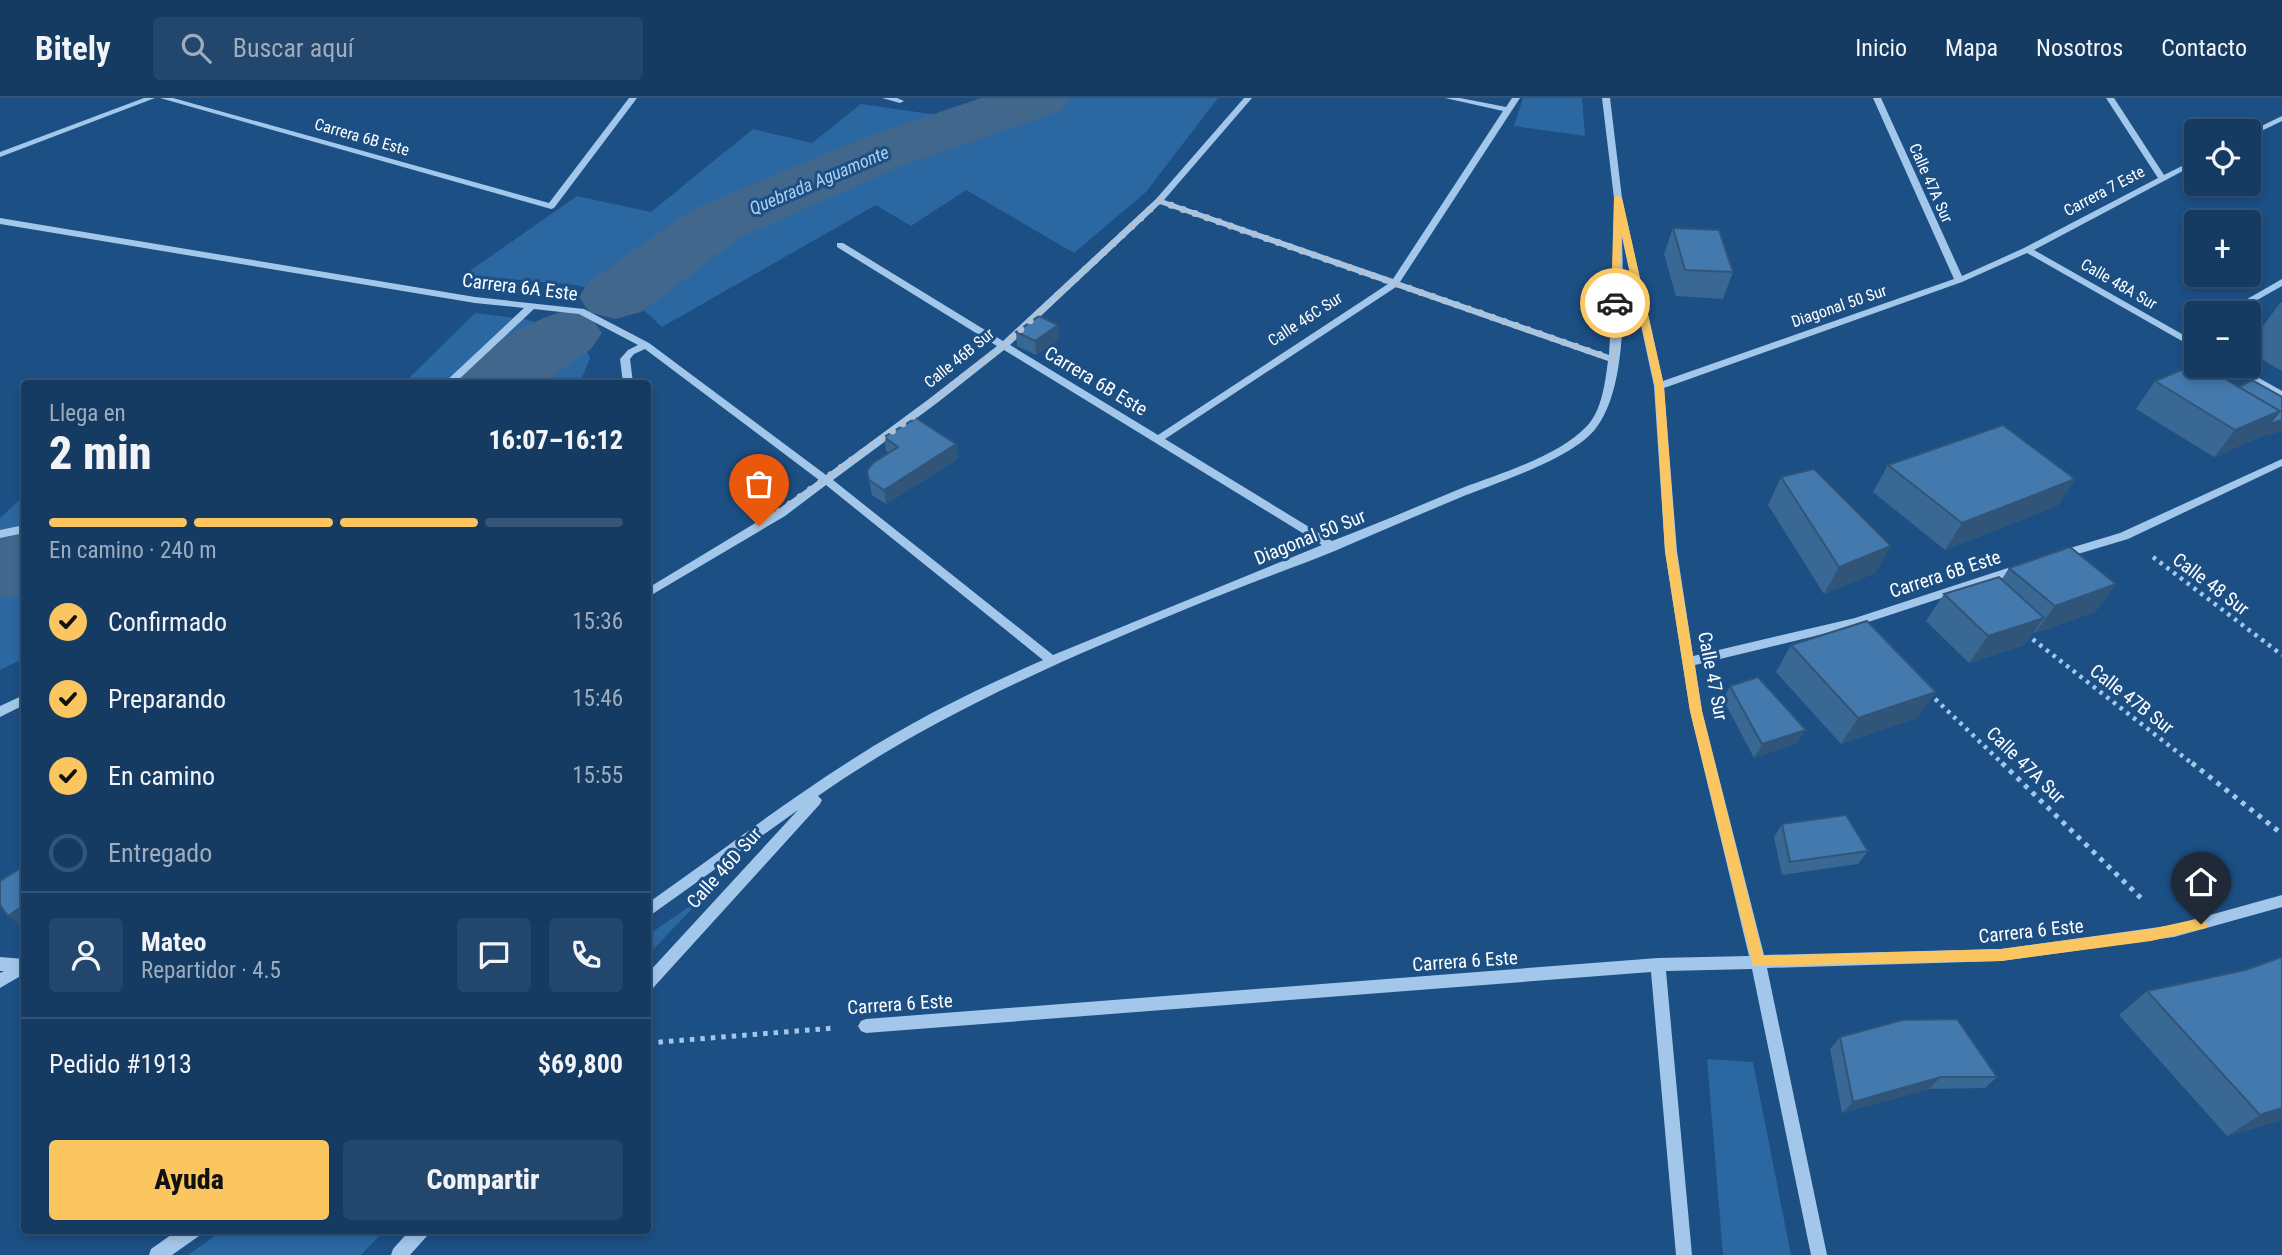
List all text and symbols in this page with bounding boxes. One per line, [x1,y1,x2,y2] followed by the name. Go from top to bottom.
[153,17,643,80] search box
[35,29,111,68] text: Bitely
[177,29,215,67] icon: search
[233,33,354,63] text: Buscar aquí
[1855,34,1907,62] text: Inicio
[1945,34,1998,62] text: Mapa
[2036,34,2123,62] text: Nosotros
[2161,34,2247,62] text: Contacto
[313,114,411,160] street label: Carrera 6B Este
[2184,119,2261,378] map controls
[2184,119,2261,196] button: locate
[1905,140,1957,226] street label: Calle 47A Sur
[746,141,892,219] water label: Quebrada Aguamonte
[2060,162,2148,220] street label: Carrera 7 Este
[2184,210,2261,287] button: +
[2078,255,2161,314] street label: Calle 48A Sur
[461,268,579,306] street label: Carrera 6A Este
[1580,268,1650,338] courier
[1789,281,1889,331] street label: Diagonal 50 Sur
[1596,284,1634,322] icon: car
[1264,288,1346,350] street label: Calle 46C Sur
[2184,301,2261,378] button: −
[920,324,998,392] street label: Calle 46B Sur
[1040,341,1152,421] street label: Carrera 6B Este
[49,400,126,427] text: Llega en
[489,425,623,455] text: 16:07–16:12
[49,426,152,480] text: 2 min
[729,454,789,526] pin
[740,465,778,503] icon: bag
[1251,504,1369,570] street label: Diagonal 50 Sur
[49,537,217,564] text: En camino · 240 m
[1886,545,2004,603] street label: Carrera 6B Este
[2168,548,2254,620] street label: Calle 48 Sur
[49,603,87,641] icon: check
[108,607,227,637] text: Confirmado
[572,608,623,635] text: 15:36
[1693,630,1733,722] street label: Calle 47 Sur
[2085,659,2179,739] street label: Calle 47B Sur
[49,680,87,718] icon: check
[108,684,226,714] text: Preparando
[572,685,623,712] text: 15:46
[1982,722,2070,808] street label: Calle 47A Sur
[49,757,87,795] icon: check
[108,761,215,791] text: En camino
[572,762,623,789] text: 15:55
[682,823,766,913] street label: Calle 46D Sur
[108,838,212,868] text: Entregado
[2171,852,2231,924] pin
[2182,863,2220,901] icon: home
[1977,914,2085,948] street label: Carrera 6 Este
[49,918,123,992] button: person
[457,918,531,992] button: chat
[549,918,623,992] button: phone
[141,927,206,957] text: Mateo
[1412,946,1518,976] street label: Carrera 6 Este
[141,957,281,984] text: Repartidor · 4.5
[847,989,953,1019] street label: Carrera 6 Este
[49,1049,192,1079] text: Pedido #1913
[538,1049,623,1079] text: $69,800
[49,1140,329,1220] button: Ayuda
[343,1140,623,1220] button: Compartir

